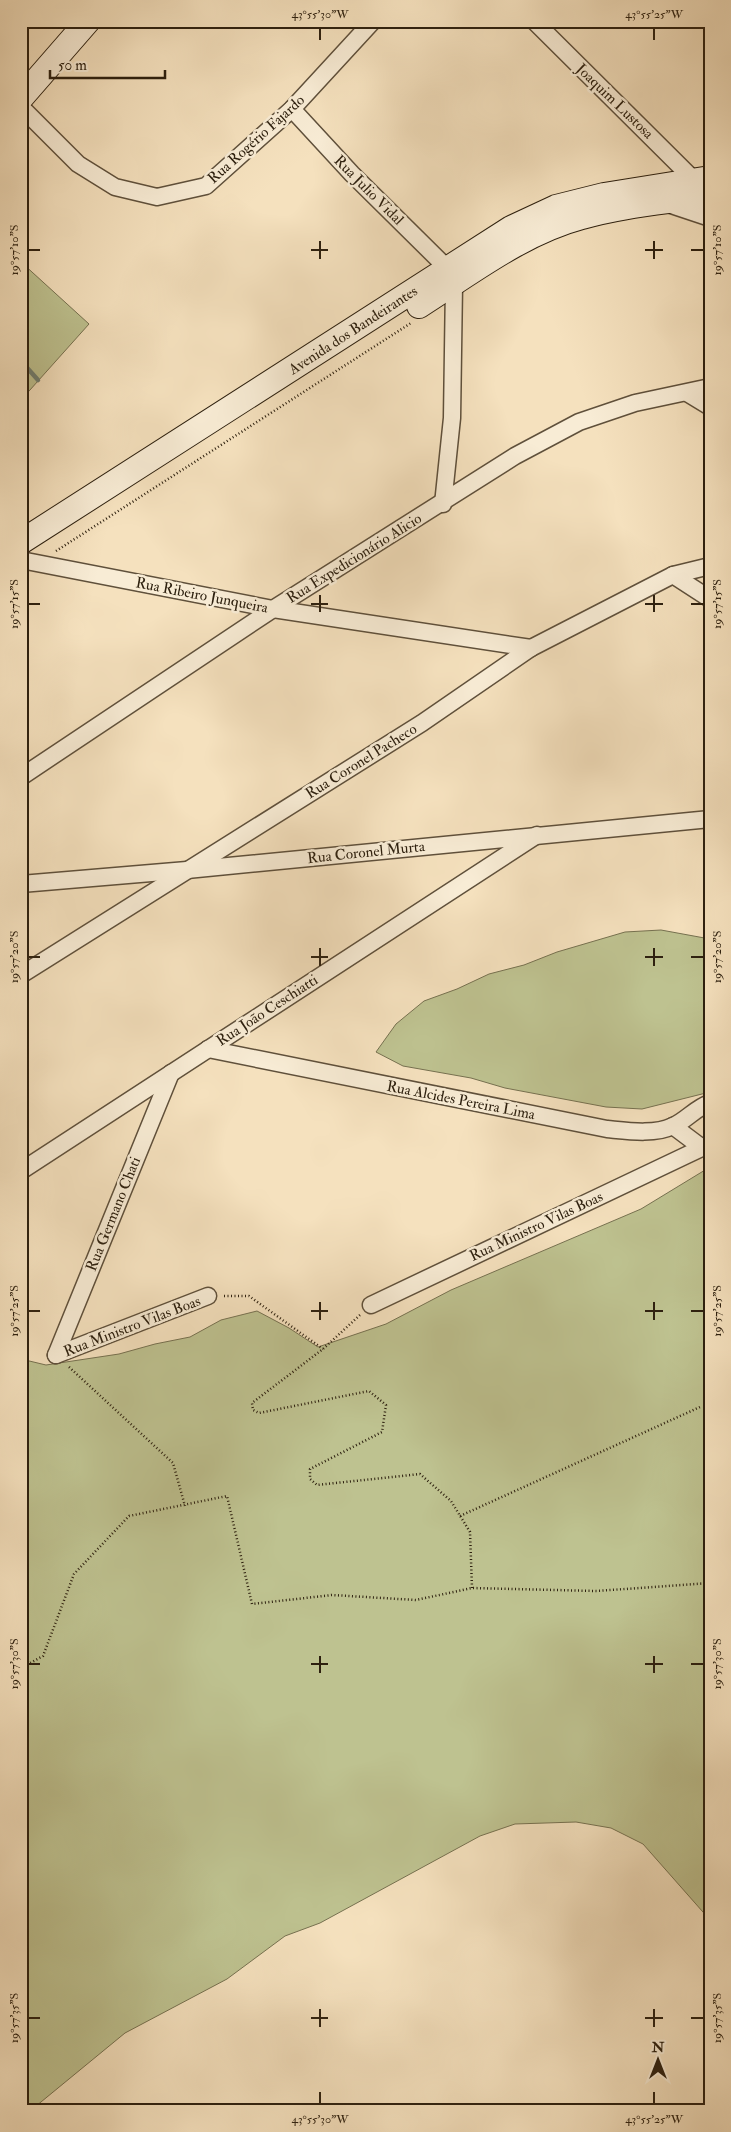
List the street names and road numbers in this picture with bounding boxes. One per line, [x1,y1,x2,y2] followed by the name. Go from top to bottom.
[570,59,658,144] street label: Joaquim Lustosa
[204,91,309,188] street label: Rua Rogério Fajardo
[329,151,408,230] street label: Rua Julio Vidal
[284,282,421,380] street label: Avenida dos Bandeirantes
[283,509,426,609] street label: Rua Expedicionário Alicio
[134,573,271,619] street label: Rua Ribeiro Junqueira
[302,720,420,803] street label: Rua Coronel Pacheco
[306,837,427,868] street label: Rua Coronel Murta
[213,970,322,1051] street label: Rua João Ceschiatti
[385,1077,538,1124] street label: Rua Alcides Pereira Lima
[82,1154,145,1274] street label: Rua Germano Chati
[466,1187,606,1266] street label: Rua Ministro Vilas Boas
[61,1292,203,1361] street label: Rua Ministro Vilas Boas

